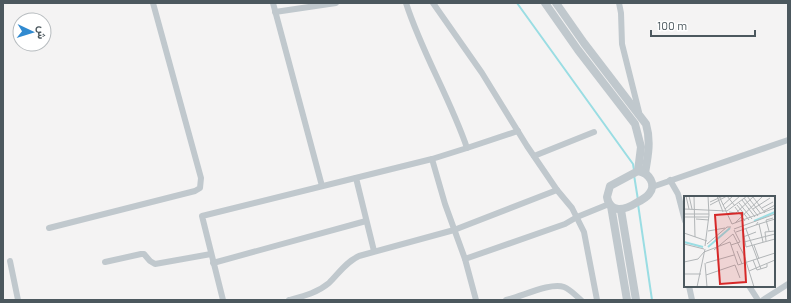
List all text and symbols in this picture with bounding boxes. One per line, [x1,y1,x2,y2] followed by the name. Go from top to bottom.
[12,12,52,52] north arrow
[651,12,755,38] scale bar
[657,18,687,32] text: 100 m
[35,26,49,40] text: ش
[684,196,775,287] inset map

